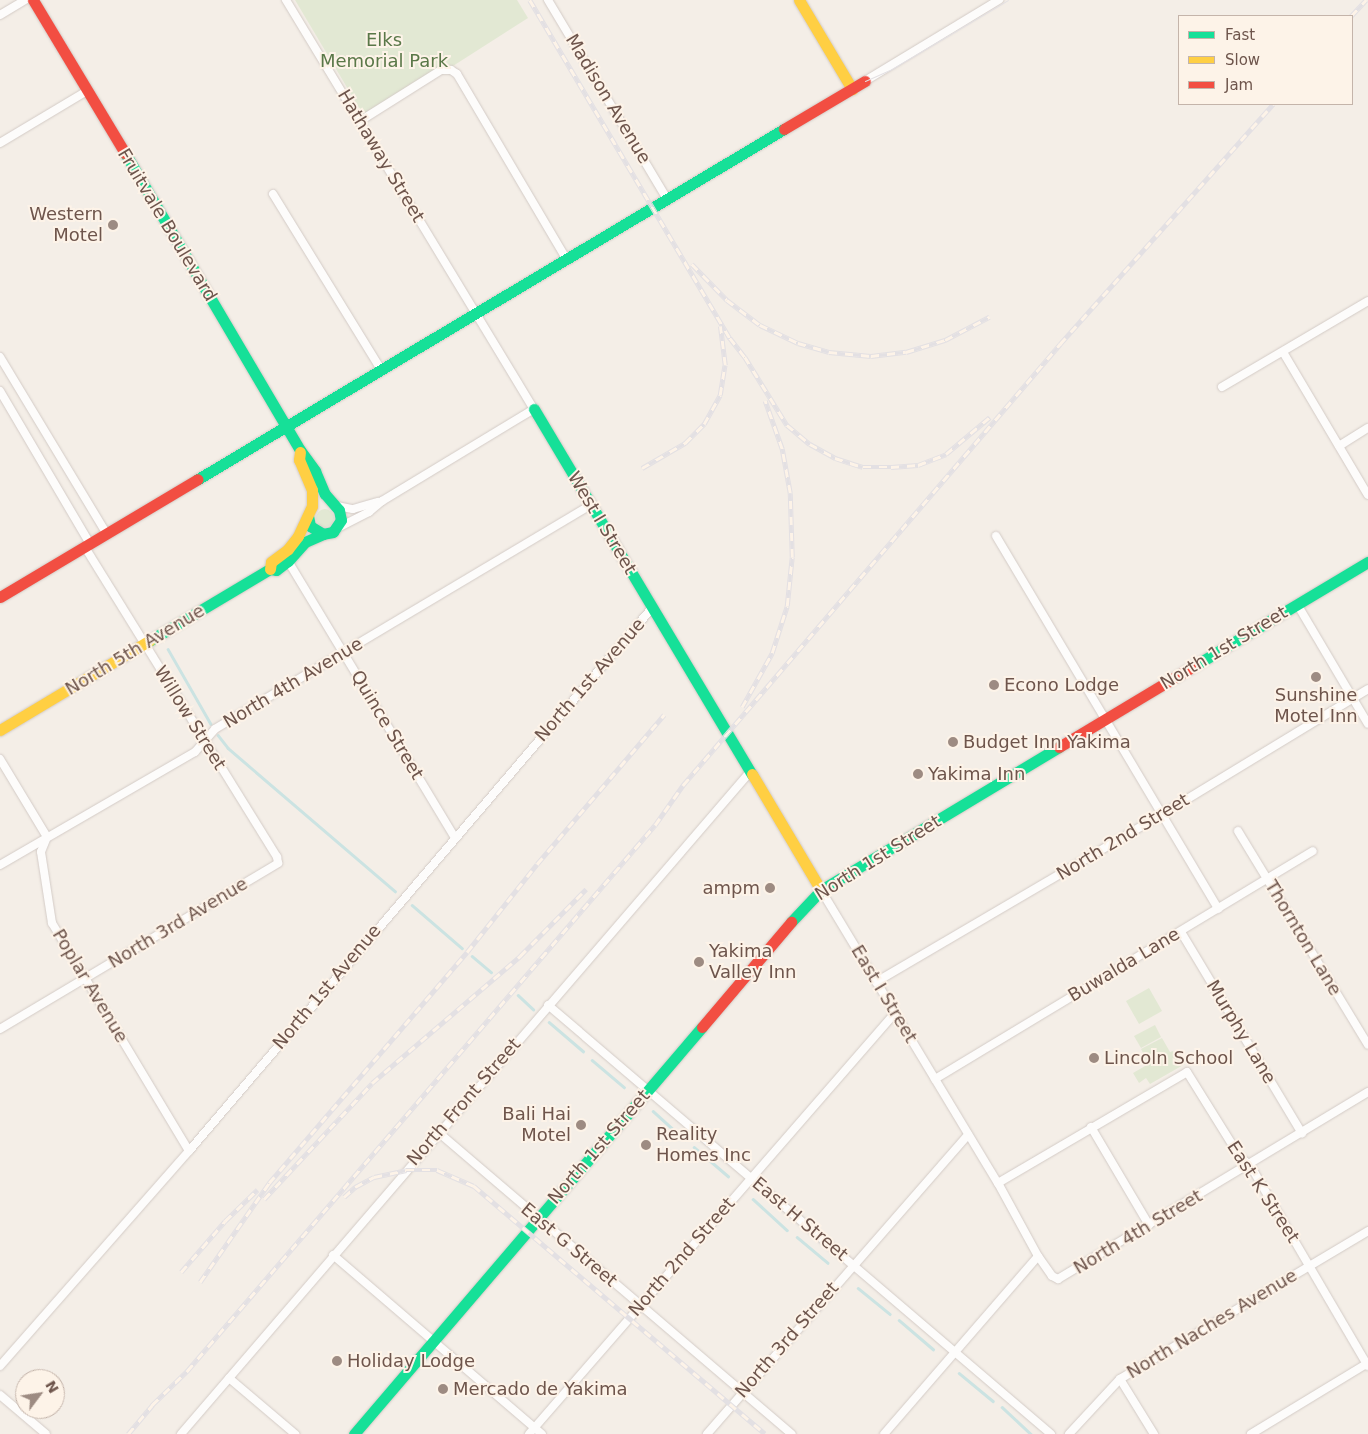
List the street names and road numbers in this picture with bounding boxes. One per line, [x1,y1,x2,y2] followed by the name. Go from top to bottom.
[561,30,655,168] street label: Madison Avenue
[333,86,429,226] street label: Hathaway Street
[113,145,221,305] street label: Fruitvale Boulevard
[563,468,641,578] street label: West I Street
[61,600,209,700] street label: North 5th Avenue
[1157,602,1291,694] street label: North 1st Street
[530,614,650,746] street label: North 1st Avenue
[219,633,367,733] street label: North 4th Avenue
[149,662,231,774] street label: Willow Street
[346,667,428,783] street label: Quince Street
[1053,789,1193,885] street label: North 2nd Street
[811,811,945,905] street label: North 1st Street
[104,873,252,973] street label: North 3rd Avenue
[1260,876,1346,1000] street label: Thornton Lane
[268,920,386,1054] street label: North 1st Avenue
[1064,923,1184,1007] street label: Buwalda Lane
[48,925,132,1047] street label: Poplar Avenue
[846,941,922,1047] street label: East I Street
[1202,976,1280,1088] street label: Murphy Lane
[403,1034,525,1170] street label: North Front Street
[543,1085,655,1209] street label: North 1st Street
[1222,1137,1304,1247] street label: East K Street
[748,1173,852,1265] street label: East H Street
[1070,1185,1206,1279] street label: North 4th Street
[624,1193,740,1321] street label: North 2nd Street
[517,1199,621,1291] street label: East G Street
[1123,1265,1301,1383] street label: North Naches Avenue
[731,1278,843,1402] street label: North 3rd Street

